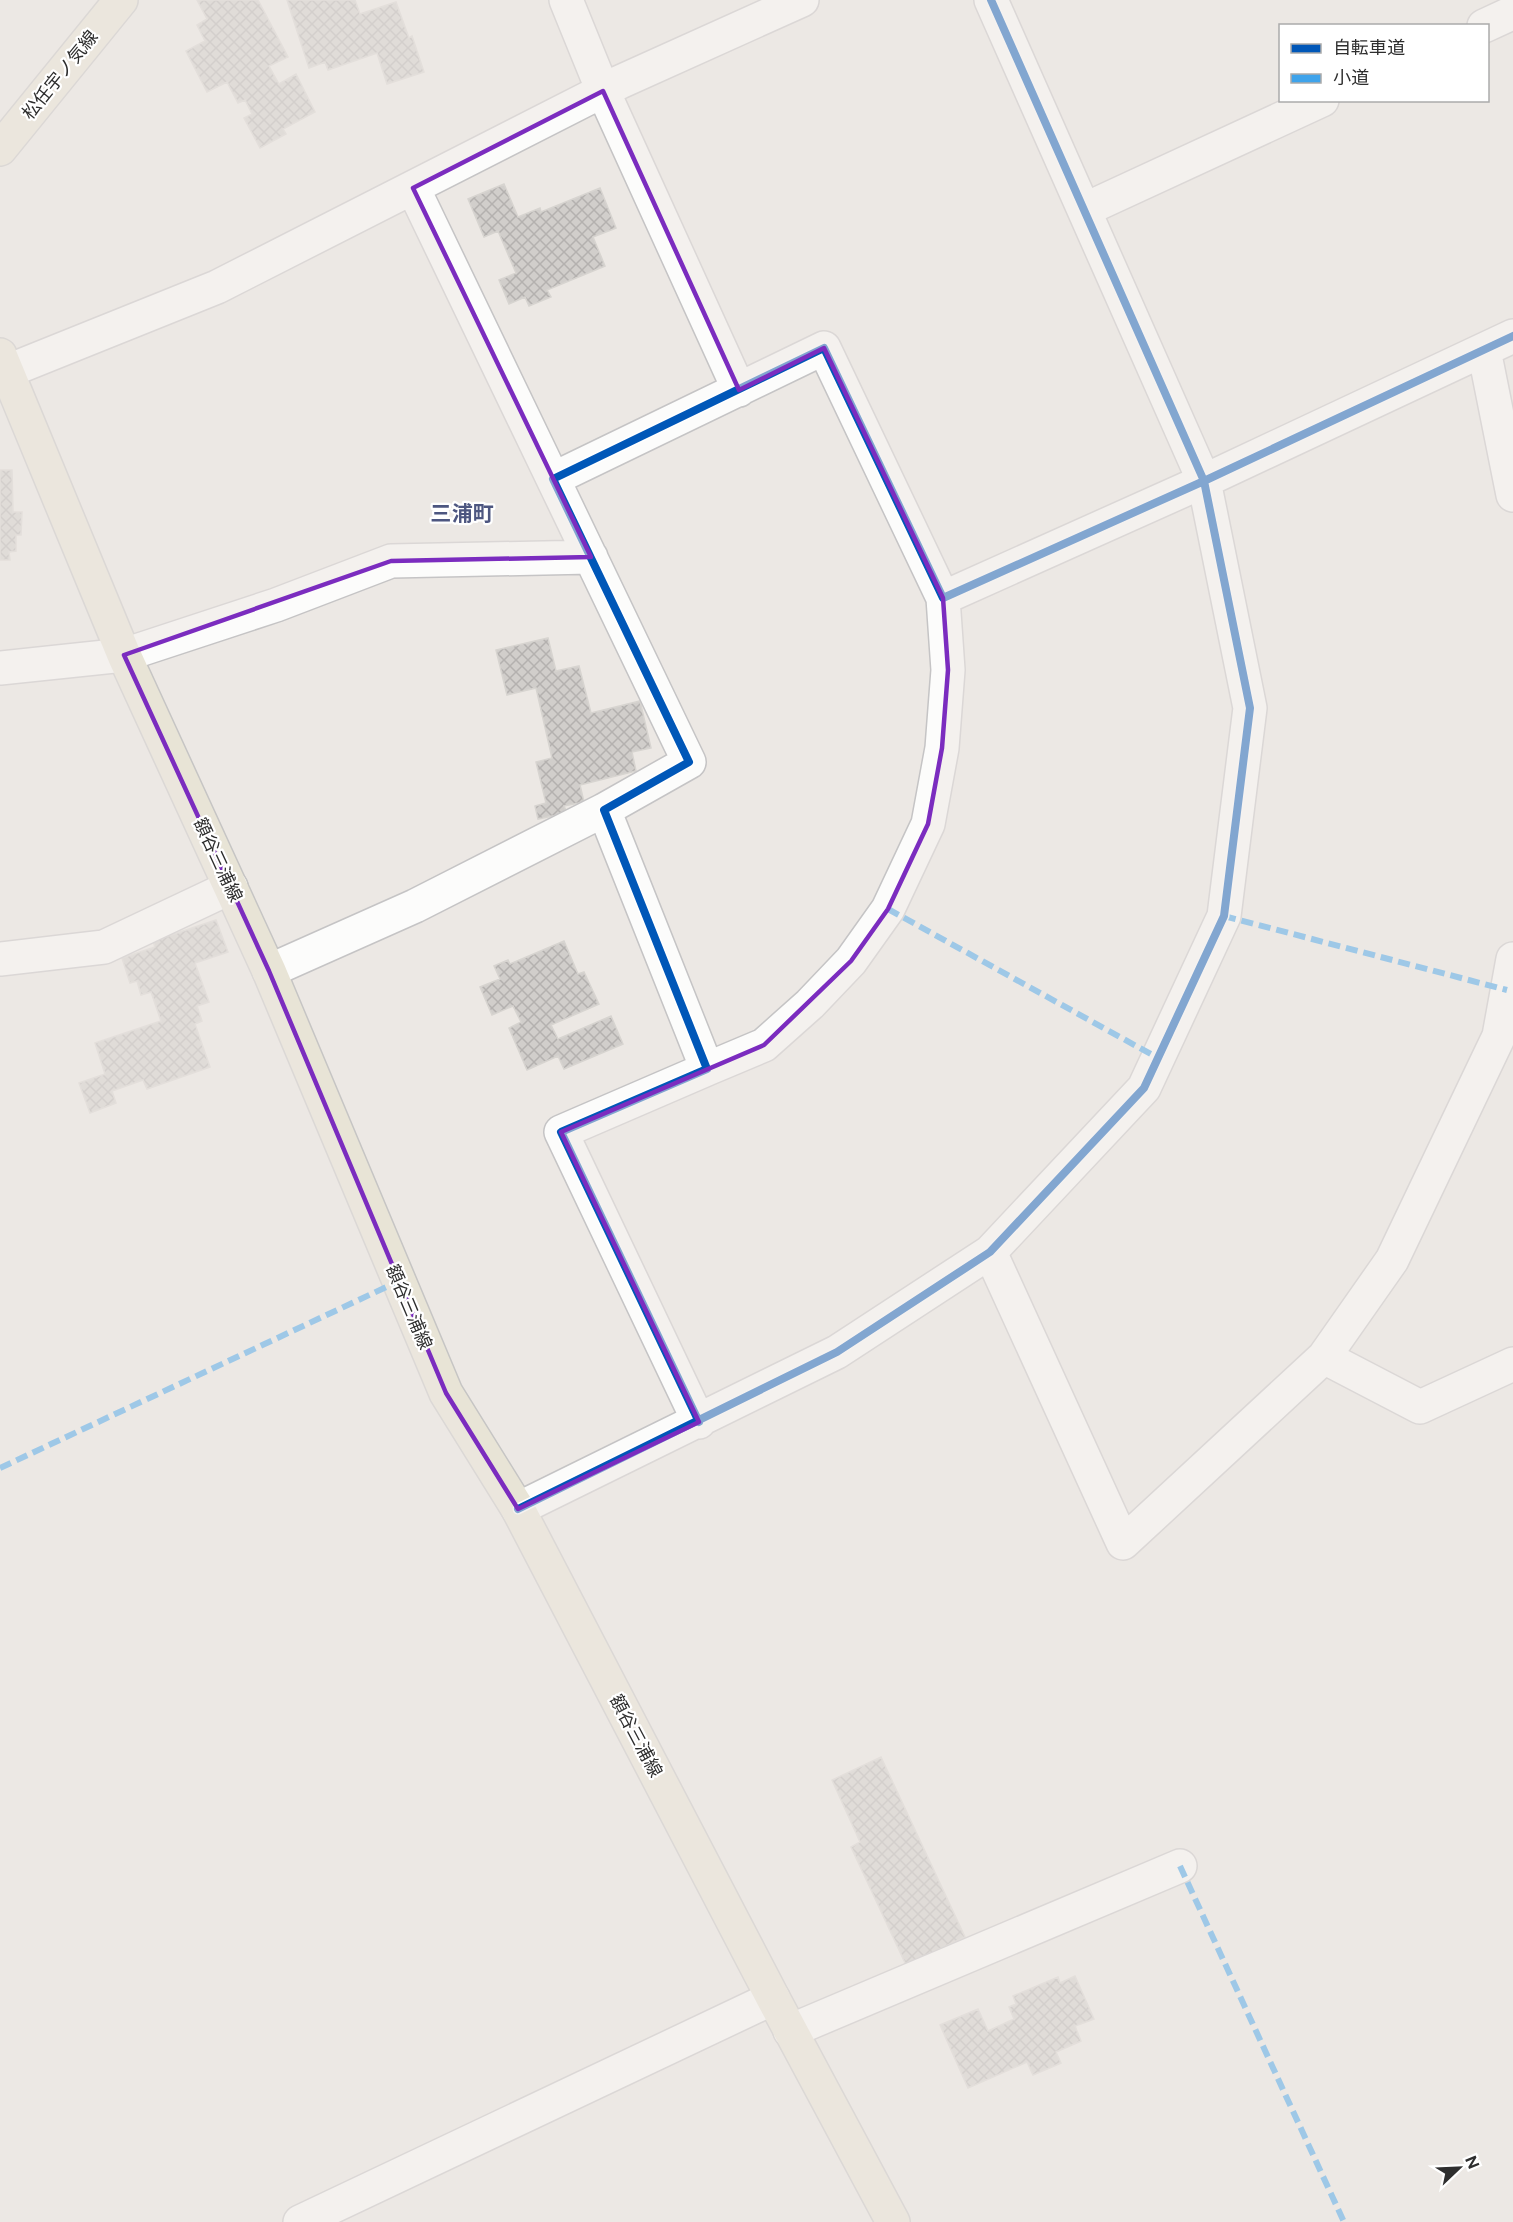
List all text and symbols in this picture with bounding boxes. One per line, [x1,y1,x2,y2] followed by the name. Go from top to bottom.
[1279,24,1489,102] legend
[17,26,103,124] street label: 松任宇ノ気線
[1333,37,1405,59] text: 自転車道
[1333,67,1369,89] text: 小道
[431,501,494,526] district label: 三浦町
[189,815,247,905] street label: 額谷三浦線
[381,1261,437,1353] street label: 額谷三浦線
[605,1691,667,1781] street label: 額谷三浦線
[1429,2138,1489,2198] north arrow
[1461,2153,1484,2172] text: N

